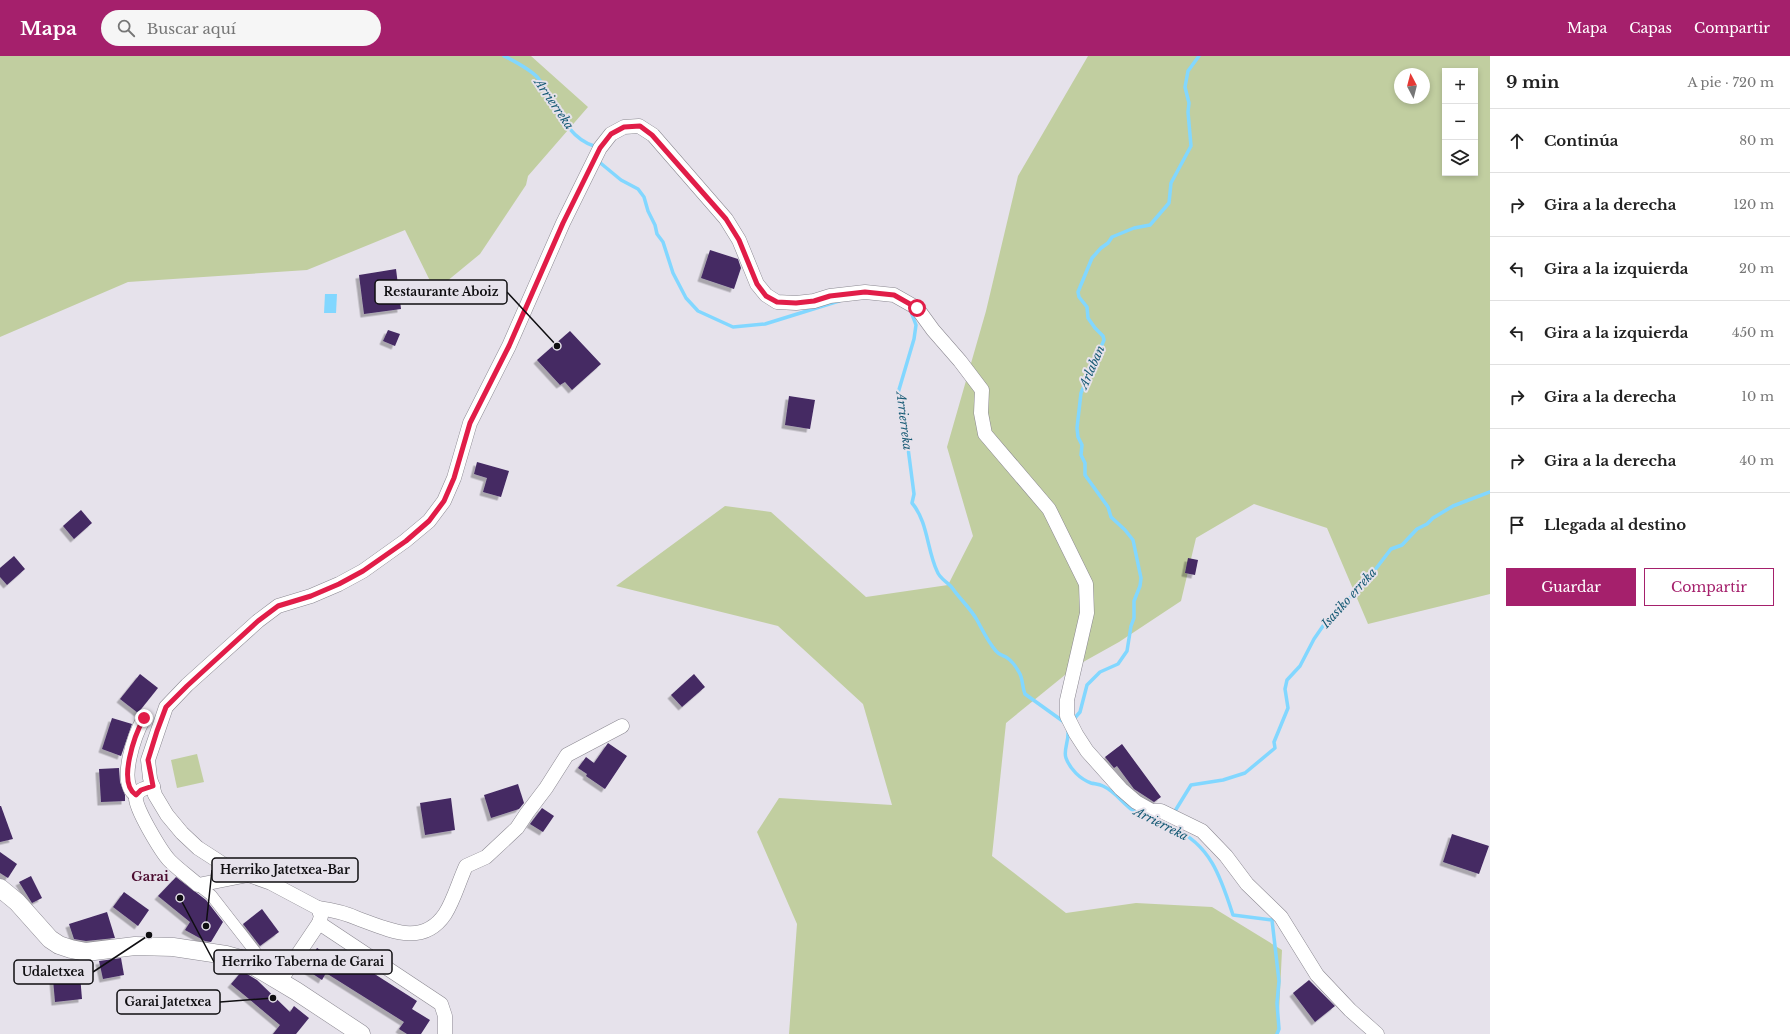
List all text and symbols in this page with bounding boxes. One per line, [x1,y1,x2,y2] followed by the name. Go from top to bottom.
[101,10,381,46] search box
[20,17,77,40] text: Mapa
[115,17,137,39] icon: search
[147,19,236,38] text: Buscar aquí
[1567,19,1607,37] text: Mapa
[1629,19,1672,37] text: Capas
[1694,19,1770,37] text: Compartir
[1394,68,1430,104] north arrow
[1442,68,1478,176] map controls
[1442,68,1478,104] button: +
[1506,72,1559,93] text: 9 min
[530,74,577,132] water label: Arrierreka
[1687,74,1774,91] text: A pie · 720 m
[1442,104,1478,140] button: −
[1506,130,1528,152] icon: ahead
[1544,131,1618,150] text: Continúa
[1739,132,1774,149] text: 80 m
[1442,140,1478,176] button: layers
[1506,194,1528,216] icon: right
[1544,195,1676,214] text: Gira a la derecha
[1733,196,1774,213] text: 120 m
[1506,258,1528,280] icon: left
[1544,259,1688,278] text: Gira a la izquierda
[1739,260,1774,277] text: 20 m
[375,280,507,304] callout: Restaurante Aboiz
[383,284,499,299] text: Restaurante Aboiz
[908,299,926,317] route start
[1506,322,1528,344] icon: left
[1544,323,1688,342] text: Gira a la izquierda
[1732,324,1774,341] text: 450 m
[1075,343,1108,392] water label: Arlaban
[1506,386,1528,408] icon: right
[1544,387,1676,406] text: Gira a la derecha
[1741,388,1774,405] text: 10 m
[893,389,916,451] water label: Arrierreka
[1506,450,1528,472] icon: right
[1544,451,1676,470] text: Gira a la derecha
[1739,452,1774,469] text: 40 m
[1506,514,1528,536] icon: arrive
[1544,515,1686,534] text: Llegada al destino
[1317,564,1380,631] water label: Isasiko erreka
[1506,568,1636,606] button: Guardar
[1644,568,1774,606] button: Compartir
[135,709,153,727] route end
[1130,803,1191,844] water label: Arrierreka
[212,858,358,882] callout: Herriko Jatetxea-Bar
[220,862,350,877] text: Herriko Jatetxea-Bar
[131,868,169,885] district label: Garai
[214,950,392,974] callout: Herriko Taberna de Garai
[222,954,385,969] text: Herriko Taberna de Garai
[14,960,93,984] callout: Udaletxea
[22,964,84,979] text: Udaletxea
[117,990,220,1014] callout: Garai Jatetxea
[125,994,212,1009] text: Garai Jatetxea

